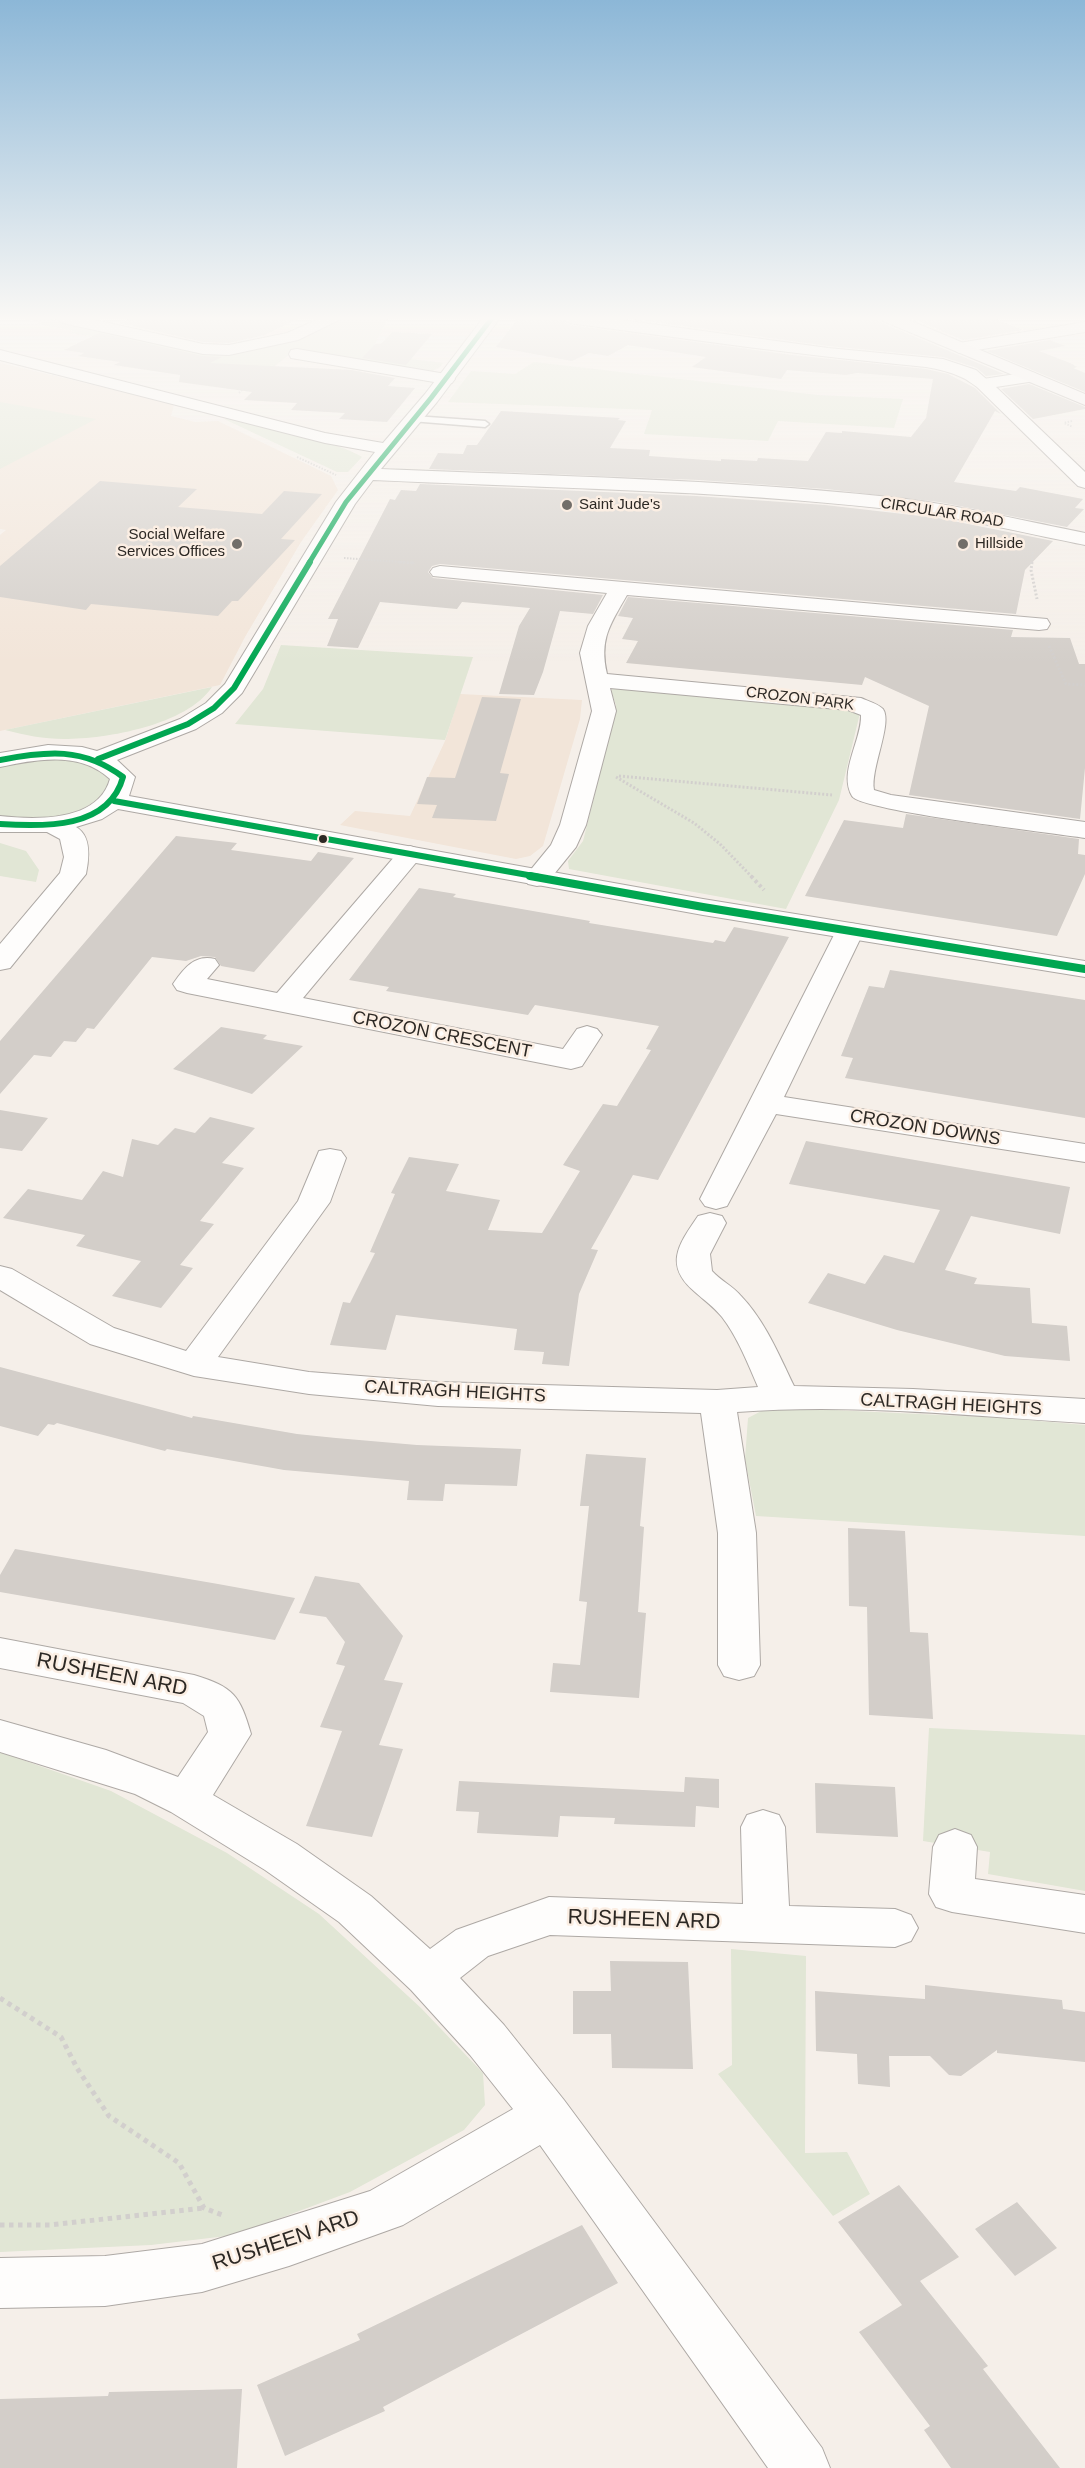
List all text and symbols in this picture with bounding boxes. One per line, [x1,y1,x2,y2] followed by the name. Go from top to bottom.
[879,494,1005,532] street label: CIRCULAR ROAD
[579,496,660,514] place label: Saint Jude's
[560,498,574,512] marker: Saint Jude's
[117,526,225,561] place label: Social Welfare Services Offices
[975,535,1023,553] place label: Hillside
[230,537,244,551] marker: Social Welfare Services Offices
[956,537,970,551] marker: Hillside
[745,683,855,715] street label: CROZON PARK
[317,833,329,845] unlabelled marker
[351,1007,533,1063] street label: CROZON CRESCENT
[848,1105,1002,1151] street label: CROZON DOWNS
[364,1376,546,1408] street label: CALTRAGH HEIGHTS
[860,1389,1042,1421] street label: CALTRAGH HEIGHTS
[35,1648,189,1702] street label: RUSHEEN ARD
[567,1905,721,1935] street label: RUSHEEN ARD
[209,2205,363,2277] street label: RUSHEEN ARD

